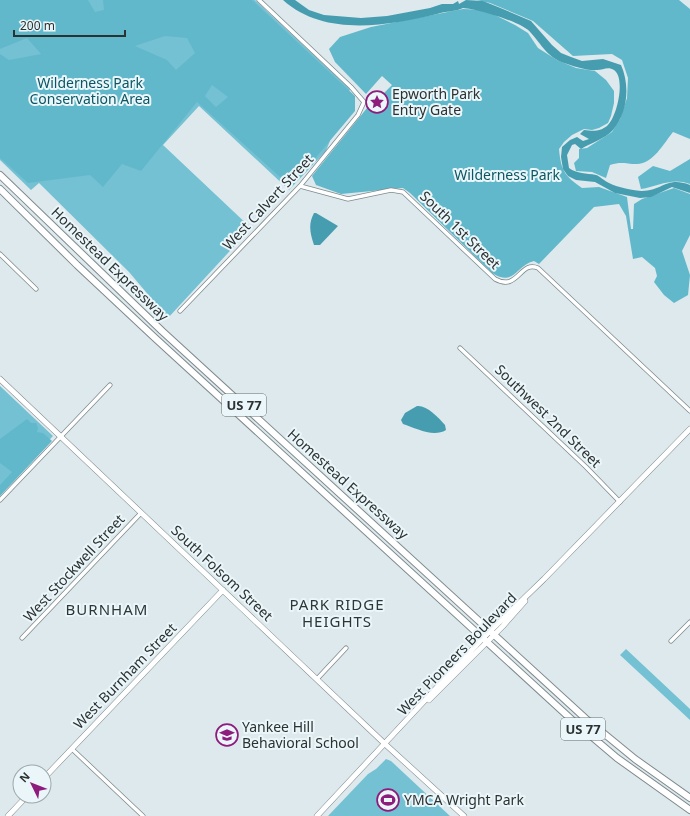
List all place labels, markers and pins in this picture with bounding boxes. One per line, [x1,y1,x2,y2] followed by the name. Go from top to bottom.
[392,84,481,119] place label: Epworth Park Entry Gate
[364,89,390,115] place icon: Epworth Park Entry Gate
[242,717,359,752] place label: Yankee Hill Behavioral School
[214,722,240,748] school or university icon: Yankee Hill Behavioral School
[375,787,401,813] sports icon: YMCA Wright Park
[404,790,524,809] place label: YMCA Wright Park

